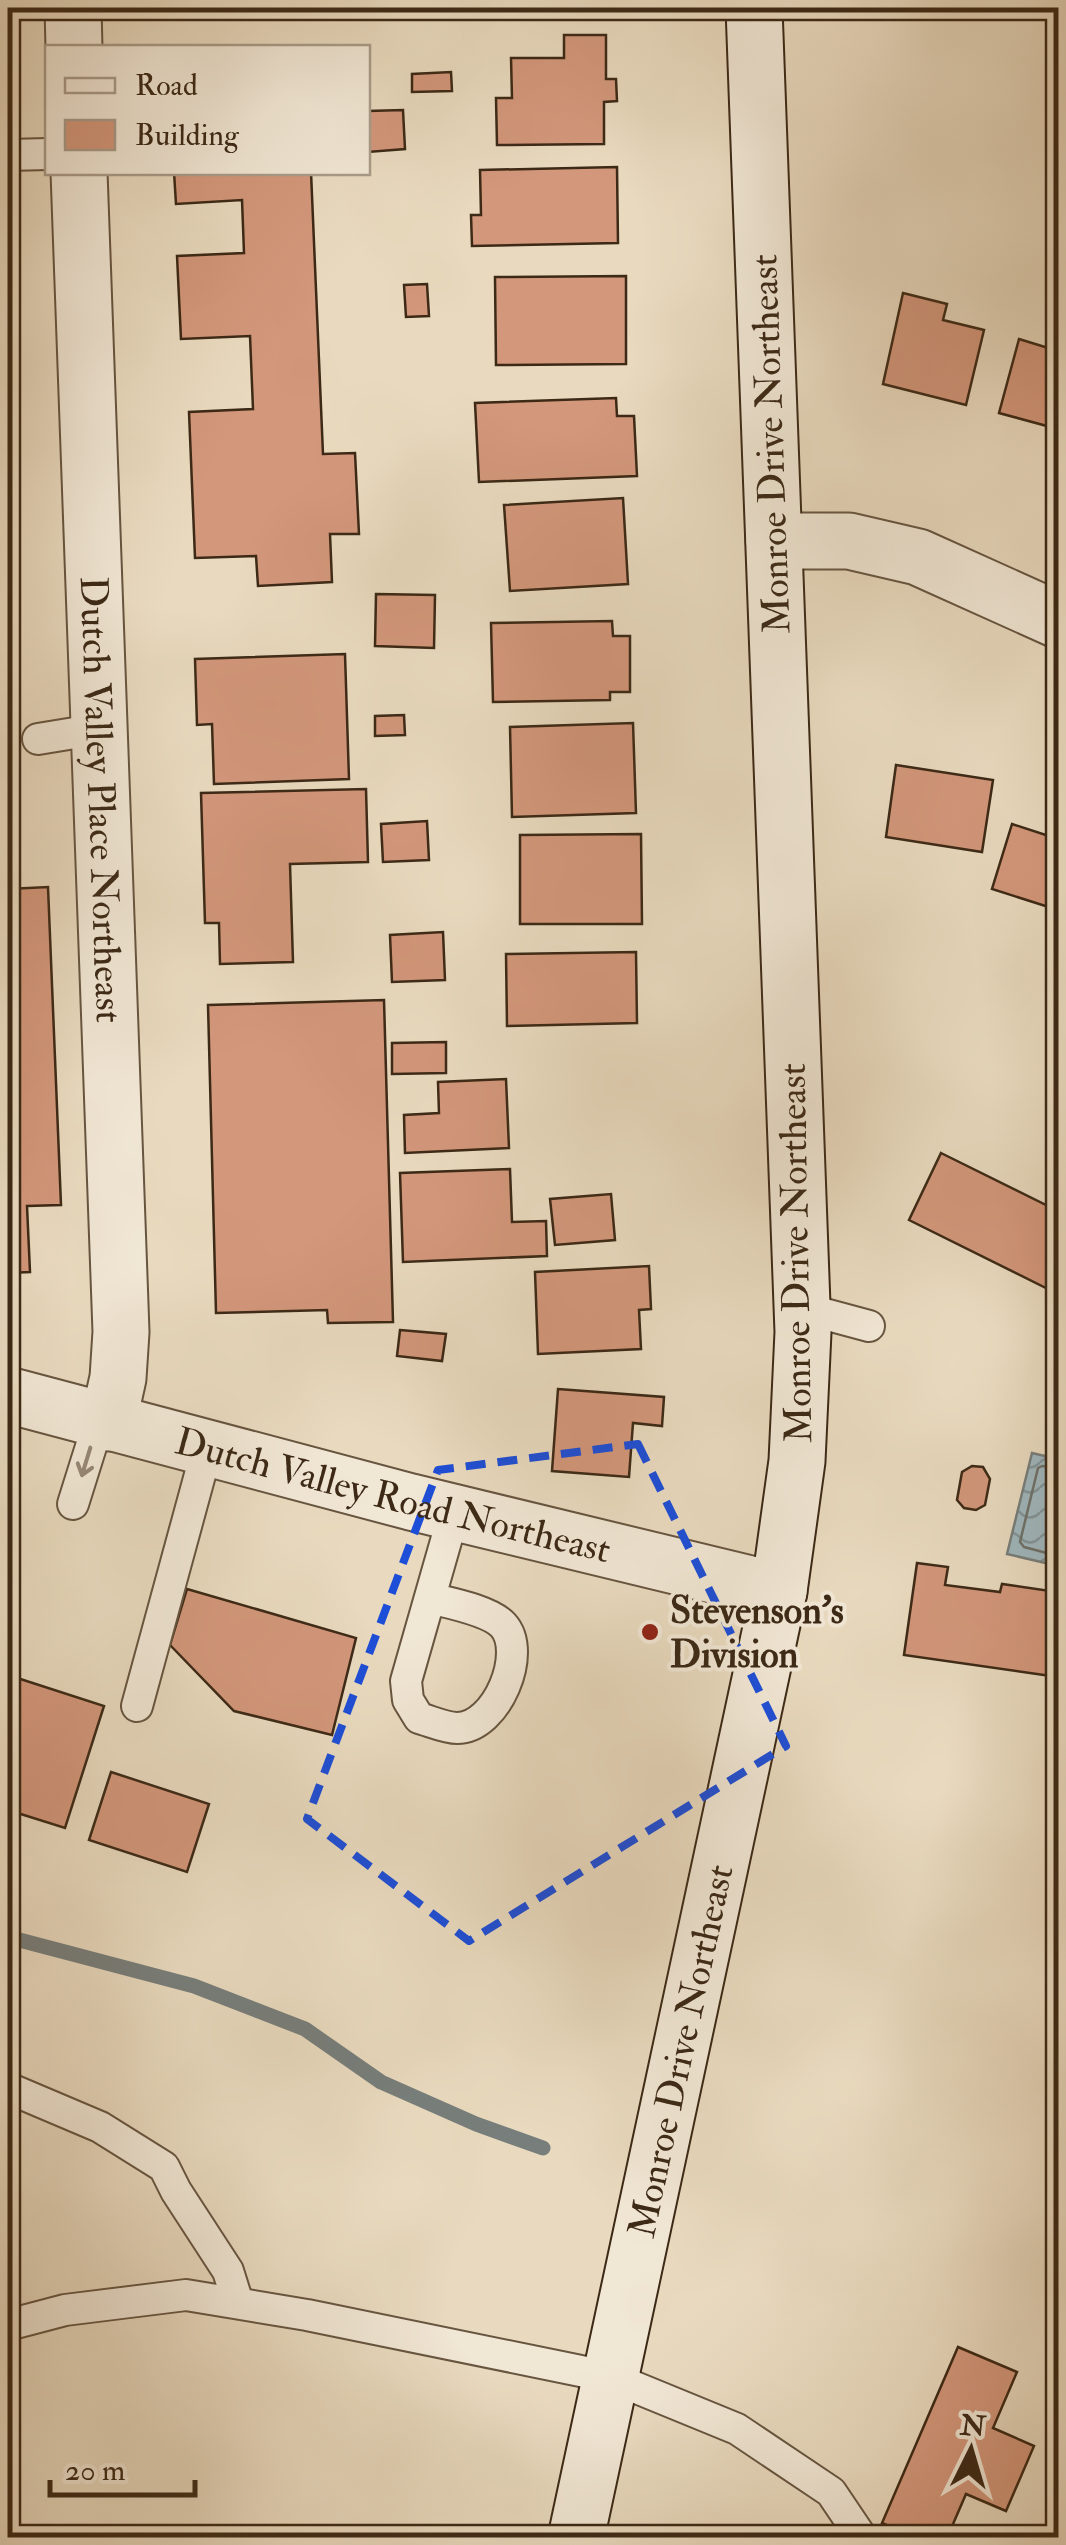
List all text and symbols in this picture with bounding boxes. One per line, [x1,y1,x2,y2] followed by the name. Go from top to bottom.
[45,45,370,175] legend
[135,67,198,104] text: Road
[135,117,240,154] text: Building
[740,253,802,635] street label: Monroe Drive Northeast
[69,575,133,1024] street label: Dutch Valley Place Northeast
[769,1063,823,1443] street label: Monroe Drive Northeast
[170,1417,615,1574] street label: Dutch Valley Road Northeast
[75,1446,93,1478] one-way arrow
[670,1587,844,1679] place label: Stevenson's Division
[639,1621,661,1643] marker: Stevenson's Division
[618,1860,745,2242] street label: Monroe Drive Northeast
[921,2400,1021,2500] north arrow
[958,2408,988,2445] text: N
[50,2435,195,2497] scale bar
[65,2452,125,2489] text: 20 m

